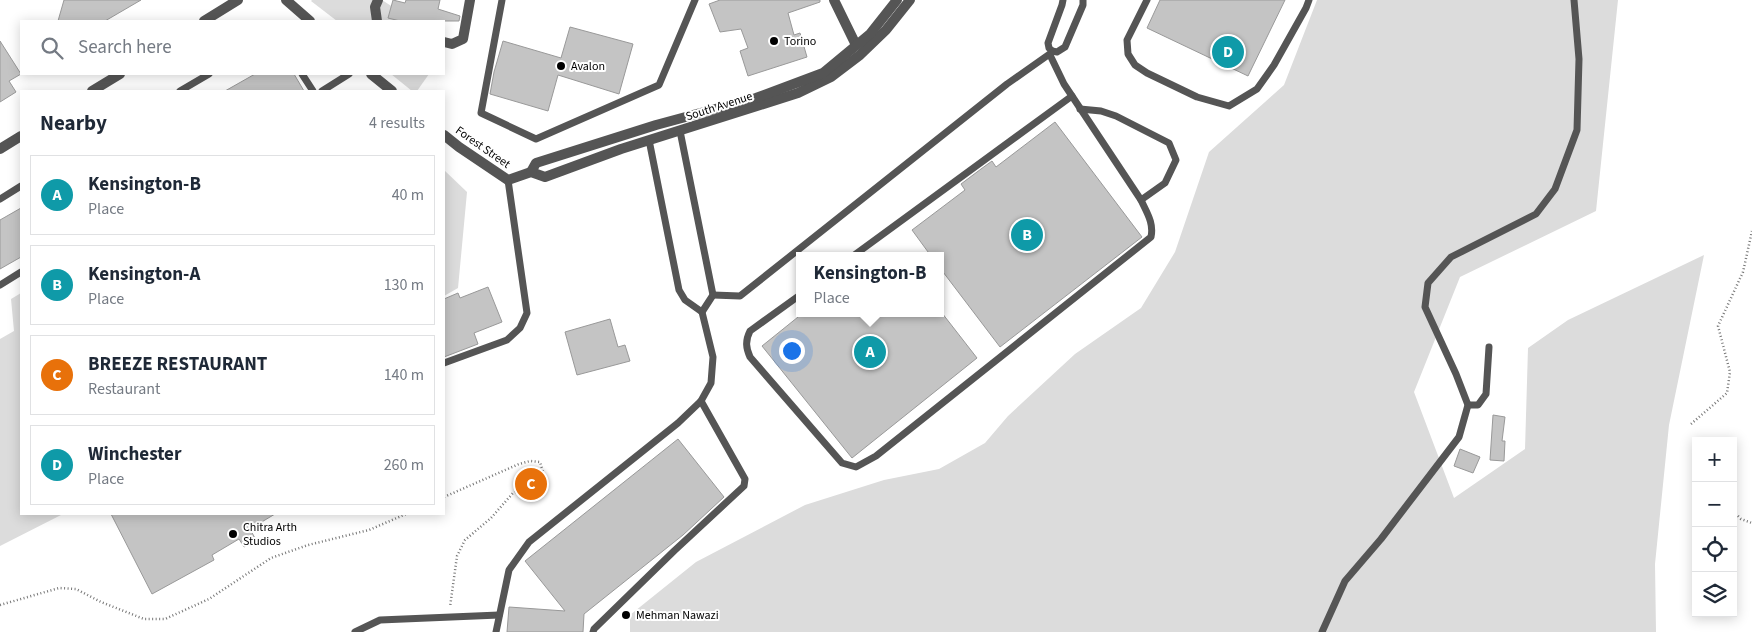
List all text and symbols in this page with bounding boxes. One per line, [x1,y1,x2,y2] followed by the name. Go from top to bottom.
[20,20,445,75] search box
[784,33,816,50] place label: Torino
[1212,33,1244,71] pin: D
[38,34,66,62] icon: search
[78,34,172,61] text: Search here
[768,35,780,47] marker: Torino
[571,58,605,75] place label: Avalon
[555,60,567,72] marker: Avalon
[684,88,755,125] street label: South Avenue
[40,108,107,138] text: Nearby
[369,112,425,134] text: 4 results
[452,122,514,173] street label: Forest Street
[88,171,201,198] text: Kensington-B
[52,184,62,206] text: A
[392,184,424,206] text: 40 m
[88,198,124,220] text: Place
[1011,216,1043,254] pin: B
[796,252,944,317] popup
[814,260,926,287] text: Kensington-B
[88,261,200,288] text: Kensington-A
[52,274,62,296] text: B
[384,274,424,296] text: 130 m
[814,287,850,309] text: Place
[88,288,124,310] text: Place
[854,333,886,371] pin: A
[779,338,805,364] your location
[88,351,267,378] text: BREEZE RESTAURANT
[52,364,62,386] text: C
[384,364,424,386] text: 140 m
[88,378,161,400] text: Restaurant
[1692,437,1737,617] map controls
[1692,437,1737,482] button: +
[88,441,182,468] text: Winchester
[52,454,62,476] text: D
[384,454,424,476] text: 260 m
[515,465,547,503] pin: C
[88,468,124,490] text: Place
[1692,482,1737,527] button: −
[243,519,297,550] place label: Chitra Arth Studios
[1692,527,1737,572] button: locate
[227,528,239,540] marker: Chitra Arth Studios
[1692,572,1737,617] button: layers
[636,607,719,624] place label: Mehman Nawazi
[620,609,632,621] marker: Mehman Nawazi

